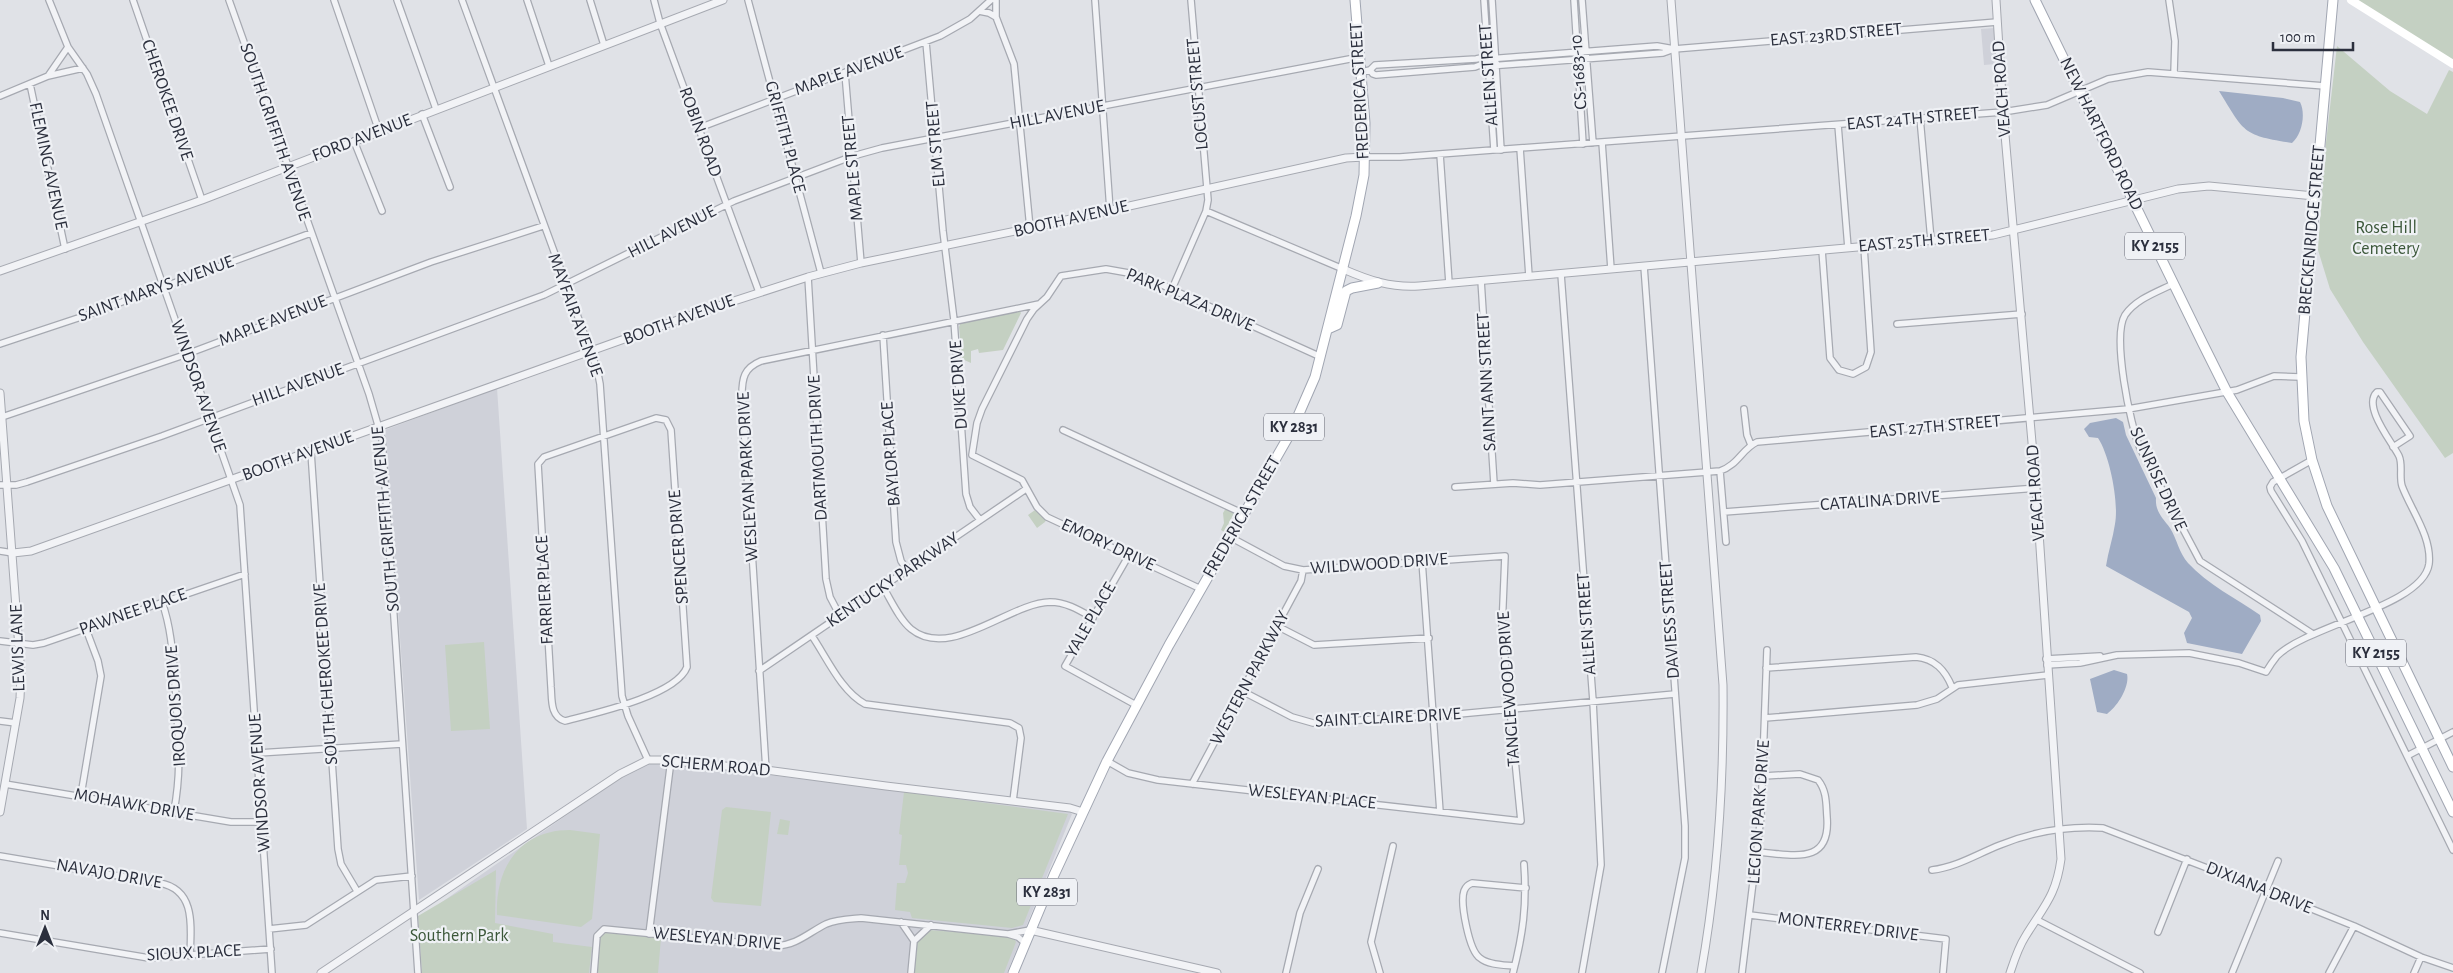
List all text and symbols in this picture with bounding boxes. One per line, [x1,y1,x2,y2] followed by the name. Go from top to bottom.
[1769,20,1903,50] street label: EAST 23RD STREET
[2273,20,2353,52] scale bar
[1347,22,1373,160] street label: FREDERICA STREET
[1476,23,1502,127] street label: ALLEN STREET
[2280,30,2315,45] text: 100 m
[1567,34,1591,110] street label: CS-1683-10
[138,37,196,163] street label: CHEROKEE DRIVE
[1184,37,1212,151] street label: LOCUST STREET
[1990,40,2014,138] street label: VEACH ROAD
[236,41,314,223] street label: SOUTH GRIFFITH AVENUE
[792,43,906,99] street label: MAPLE AVENUE
[2056,55,2146,213] street label: NEW HARTFORD ROAD
[761,79,809,195] street label: GRIFFITH PLACE
[675,85,725,179] street label: ROBIN ROAD
[1008,97,1106,133] street label: HILL AVENUE
[923,100,949,188] street label: ELM STREET
[26,101,70,232] street label: FLEMING AVENUE
[1846,104,1980,134] street label: EAST 24TH STREET
[310,111,414,165] street label: FORD AVENUE
[839,114,867,222] street label: MAPLE STREET
[2296,144,2328,316] street label: BRECKENRIDGE STREET
[1012,197,1130,241] street label: BOOTH AVENUE
[625,202,719,262] street label: HILL AVENUE
[2352,219,2420,258] park label: Rose Hill Cemetery
[1857,226,1991,256] street label: EAST 25TH STREET
[2125,232,2185,260] road number: KY 2155
[544,251,606,379] street label: MAYFAIR AVENUE
[76,252,236,325] street label: SAINT MARYS AVENUE
[1124,265,1257,335] street label: PARK PLAZA DRIVE
[621,291,737,348] street label: BOOTH AVENUE
[216,292,330,350] street label: MAPLE AVENUE
[1474,312,1500,452] street label: SAINT ANN STREET
[167,317,229,455] street label: WINDSOR AVENUE
[947,339,971,430] street label: DUKE DRIVE
[250,360,347,410] street label: HILL AVENUE
[805,374,831,521] street label: DARTMOUTH DRIVE
[735,391,761,563] street label: WESLEYAN PARK DRIVE
[878,401,904,507] street label: BAYLOR PLACE
[1868,412,2002,442] street label: EAST 27TH STREET
[1264,414,1324,441] road number: KY 2831
[2126,424,2190,534] street label: SUNRISE DRIVE
[369,425,403,613] street label: SOUTH GRIFFITH AVENUE
[240,427,356,484] street label: BOOTH AVENUE
[2024,444,2048,542] street label: VEACH ROAD
[1200,453,1284,581] street label: FREDERICA STREET
[1820,488,1941,514] street label: CATALINA DRIVE
[666,489,692,605] street label: SPENCER DRIVE
[1058,515,1158,575] street label: EMORY DRIVE
[823,529,963,631] street label: KENTUCKY PARKWAY
[533,535,557,645] street label: FARRIER PLACE
[1310,550,1449,578] street label: WILDWOOD DRIVE
[1657,560,1683,680] street label: DAVIESS STREET
[1574,572,1600,676] street label: ALLEN STREET
[1062,579,1120,661] street label: YALE PLACE
[311,582,341,765] street label: SOUTH CHEROKEE DRIVE
[77,585,189,639] street label: PAWNEE PLACE
[7,604,29,692] street label: LEWIS LANE
[1207,608,1293,748] street label: WESTERN PARKWAY
[1495,611,1523,767] street label: TANGLEWOOD DRIVE
[2346,640,2406,666] road number: KY 2155
[163,644,189,767] street label: IROQUOIS DRIVE
[1315,705,1462,731] street label: SAINT CLAIRE DRIVE
[246,713,274,853] street label: WINDSOR AVENUE
[1745,739,1773,885] street label: LEGION PARK DRIVE
[661,752,771,780] street label: SCHERM ROAD
[1247,781,1377,813] street label: WESLEYAN PLACE
[72,786,196,824] street label: MOHAWK DRIVE
[55,856,164,892] street label: NAVAJO DRIVE
[2203,858,2315,918] street label: DIXIANA DRIVE
[1017,879,1077,906] road number: KY 2831
[20,903,70,953] north arrow
[40,909,50,923] text: N
[1777,909,1920,945] street label: MONTERREY DRIVE
[652,924,782,954] street label: WESLEYAN DRIVE
[410,927,509,945] park label: Southern Park
[146,942,242,964] street label: SIOUX PLACE

